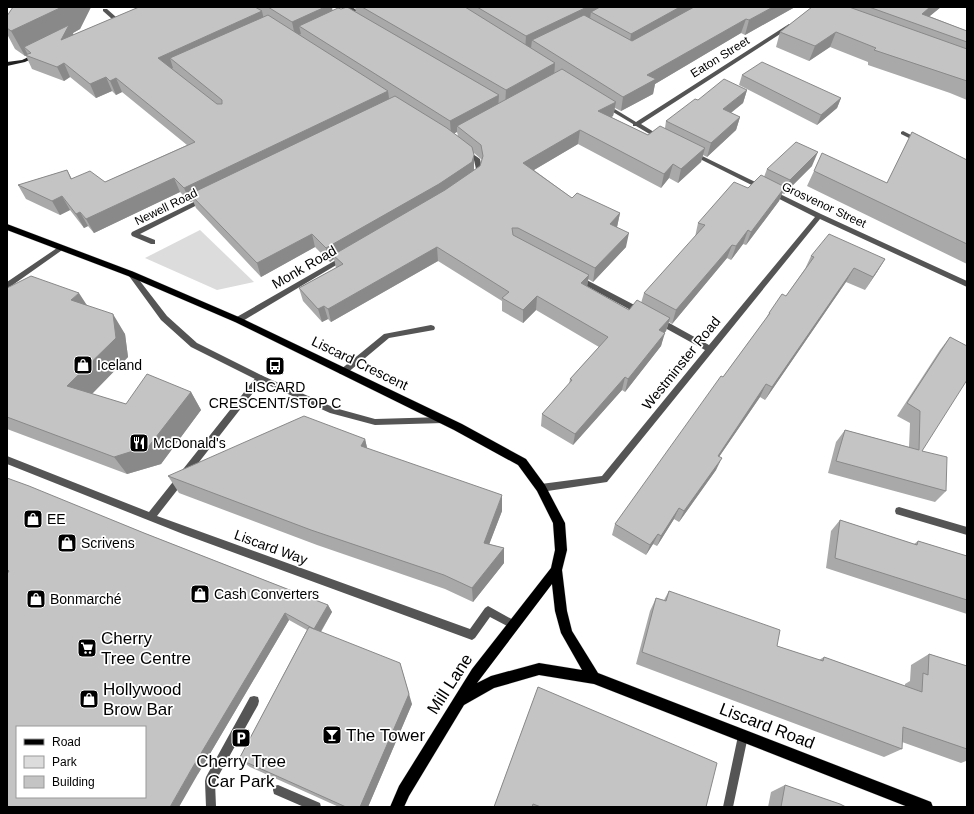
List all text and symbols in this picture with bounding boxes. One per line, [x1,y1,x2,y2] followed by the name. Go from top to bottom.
[688,33,753,81] street label: Eaton Street
[780,179,869,231] street label: Grosvenor Street
[132,186,200,228] street label: Newell Road
[269,242,339,292] street label: Monk Road
[639,313,723,413] street label: Westminster Road
[309,333,411,393] street label: Liscard Crescent
[72,354,94,376] shop icon: Iceland
[264,355,286,377] bus stop icon: LISCARD CRESCENT/STOP C
[97,357,142,373] place label: Iceland
[209,379,341,411] place label: LISCARD CRESCENT/STOP C
[128,432,150,454] restaurant icon: McDonald's
[153,435,226,451] place label: McDonald's
[22,508,44,530] shop icon: EE
[47,511,66,527] place label: EE
[232,526,310,568] street label: Liscard Way
[56,532,78,554] shop icon: Scrivens
[81,535,135,551] place label: Scrivens
[189,583,211,605] shop icon: Cash Converters
[214,586,319,602] place label: Cash Converters
[25,588,47,610] shop icon: Bonmarché
[50,591,122,607] place label: Bonmarché
[101,629,191,668] place label: Cherry Tree Centre
[76,637,98,659] supermarket icon: Cherry Tree Centre
[424,650,476,718] street label: Mill Lane
[103,680,181,719] place label: Hollywood Brow Bar
[78,688,100,710] shop icon: Hollywood Brow Bar
[717,699,817,753] street label: Liscard Road
[321,724,343,746] bar icon: The Tower
[16,726,146,798] legend
[346,726,425,745] place label: The Tower
[230,727,252,749] parking icon: Cherry Tree Car Park
[52,735,81,749] text: Road
[196,752,286,791] place label: Cherry Tree Car Park
[52,755,78,769] text: Park
[52,775,95,789] text: Building

